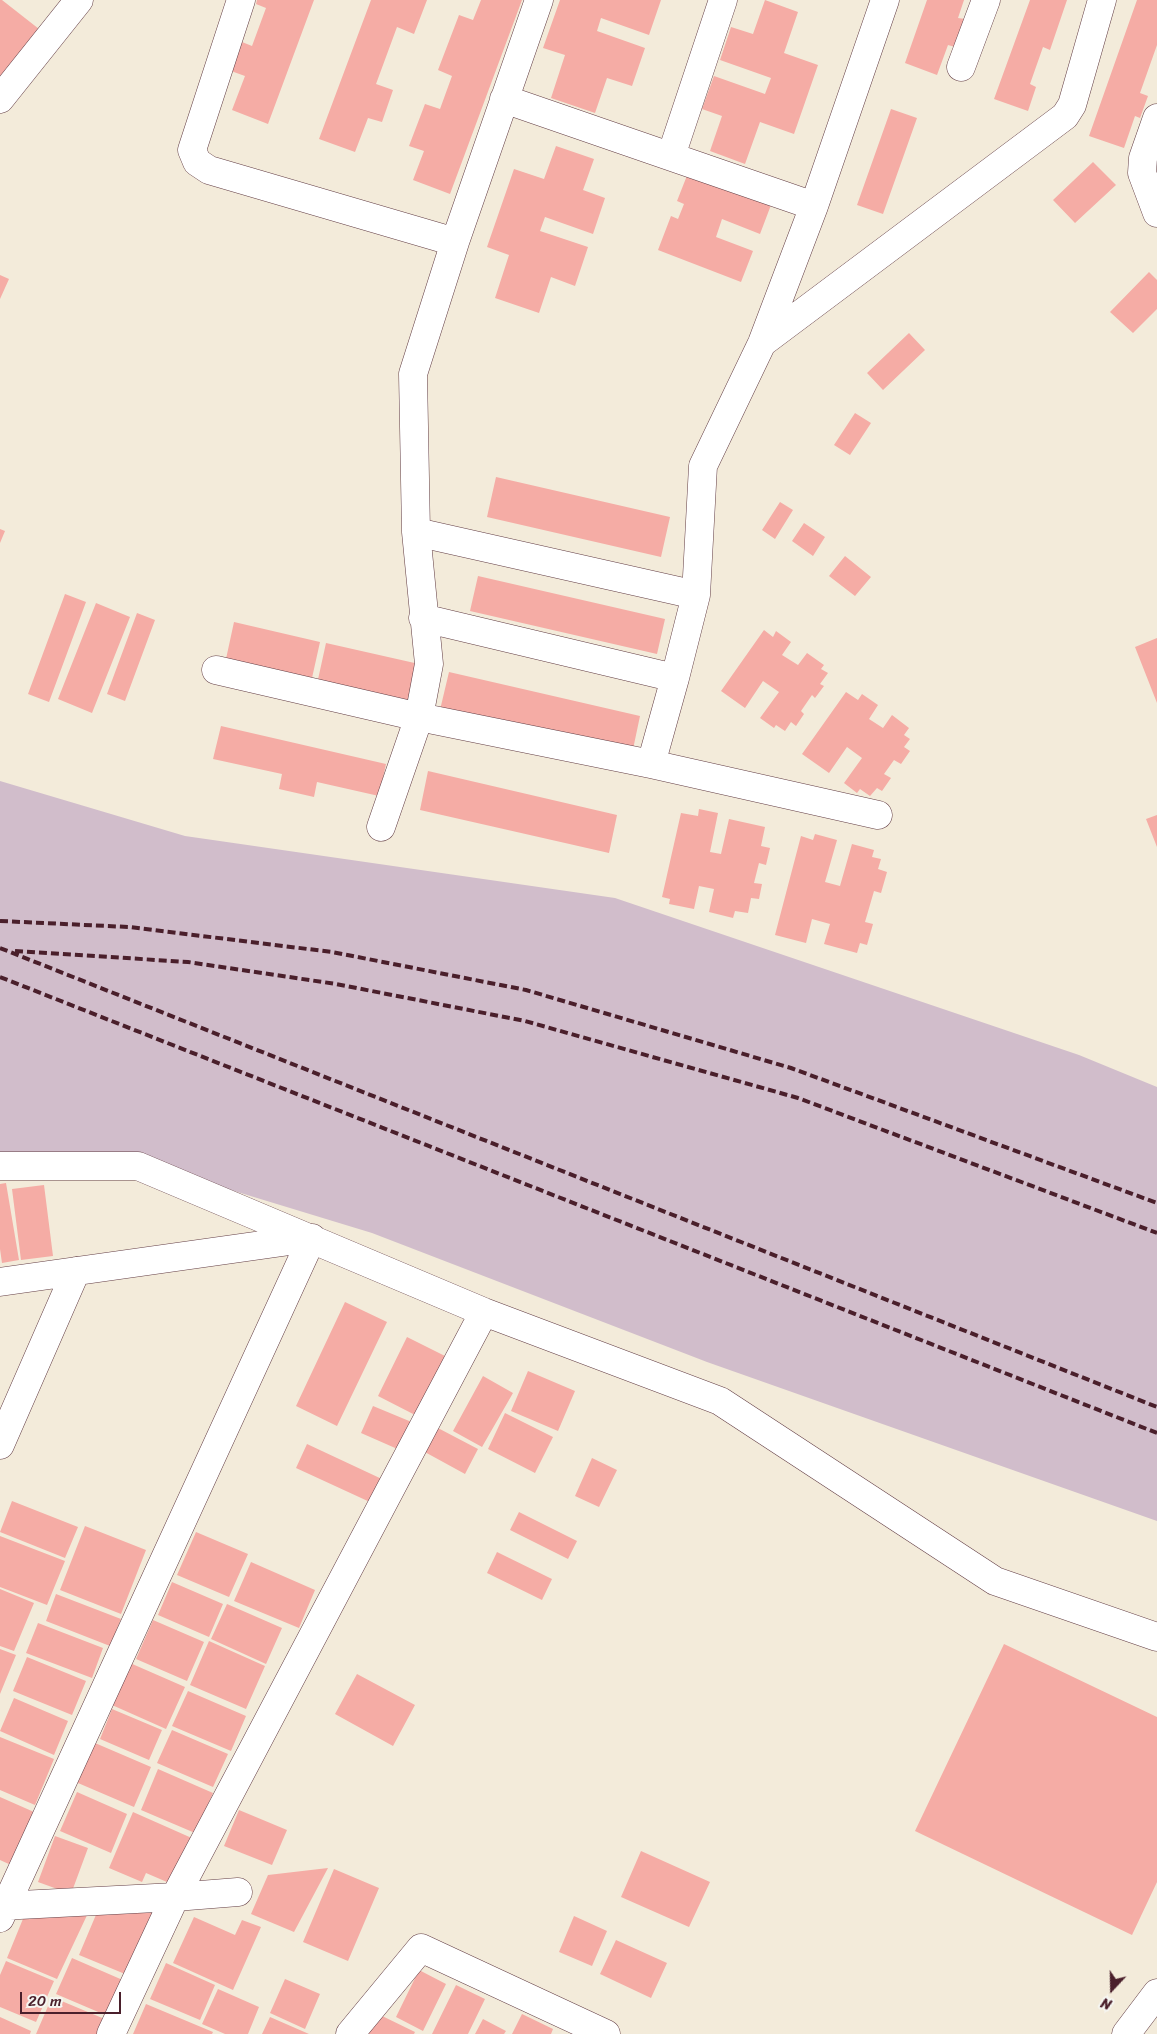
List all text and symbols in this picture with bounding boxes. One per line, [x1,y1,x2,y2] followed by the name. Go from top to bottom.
[1087,1964,1137,2014] north arrow
[22,1982,124,2014] scale bar
[28,1988,62,2014] text: 20 m
[1097,1990,1115,2017] text: N

